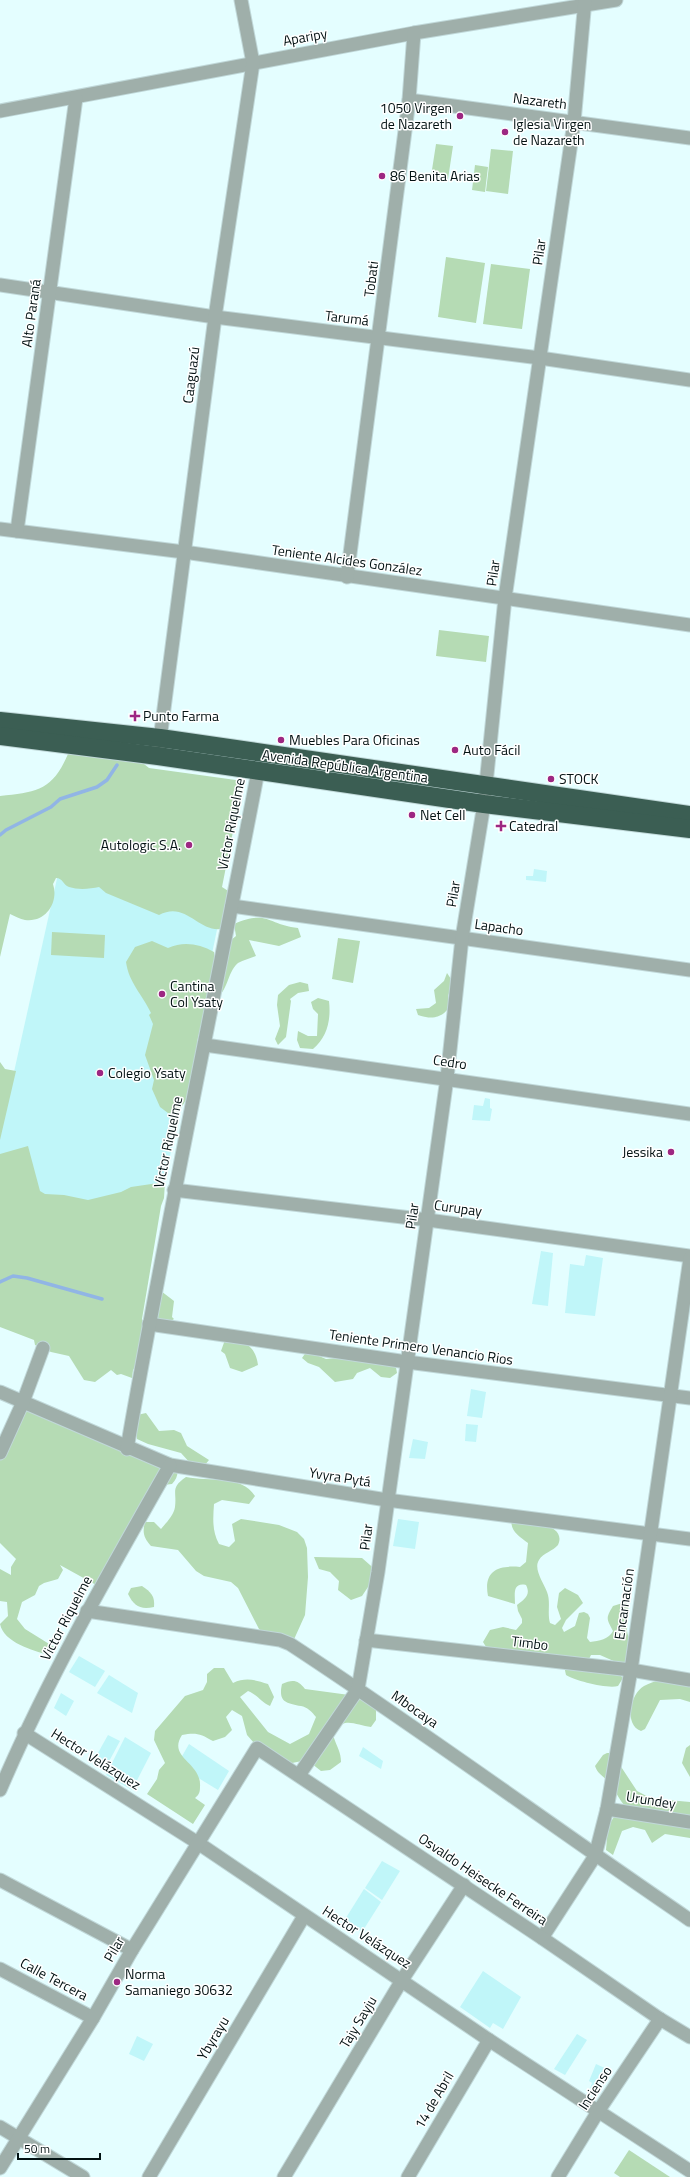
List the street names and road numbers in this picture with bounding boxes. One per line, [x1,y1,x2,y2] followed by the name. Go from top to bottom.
[281,22,329,51] street label: Aparipy
[512,87,568,114] street label: Nazareth
[526,237,551,266] street label: Pilar
[358,260,383,298] street label: Tobati
[15,277,46,348] street label: Alto Paraná
[324,304,370,331] street label: Tarumá
[177,345,204,405] street label: Caaguazú
[270,539,424,580] street label: Teniente Alcides González
[480,558,505,587] street label: Pilar
[261,743,429,788] street label: Avenida República Argentina
[211,776,250,872] street label: Victor Riquelme
[440,879,465,909] street label: Pilar
[473,913,525,940] street label: Lapacho
[432,1049,468,1074] street label: Cedro
[148,1094,187,1190] street label: Victor Riquelme
[433,1194,484,1221] street label: Curupay
[399,1201,424,1230] street label: Pilar
[328,1323,514,1370] street label: Teniente Primero Venancio Rios
[308,1461,373,1492] street label: Yvyra Pytá
[353,1522,378,1551] street label: Pilar
[608,1567,639,1641] street label: Encarnación
[34,1572,97,1664] street label: Victor Riquelme
[510,1630,550,1655] street label: Timbo
[387,1685,443,1732] street label: Mbocaya
[47,1723,145,1795] street label: Hector Velázquez
[625,1785,678,1814] street label: Urundey
[414,1827,552,1930] street label: Osvaldo Heisecke Ferreira
[319,1900,416,1973] street label: Hector Velázquez
[98,1932,129,1965] street label: Pilar
[17,1952,92,2005] street label: Calle Tercera
[334,1992,381,2052] street label: Tajy Sayju
[191,2012,234,2064] street label: Ybyrayu
[573,2062,617,2114] street label: Incienso
[409,2067,458,2132] street label: 14 de Abril

